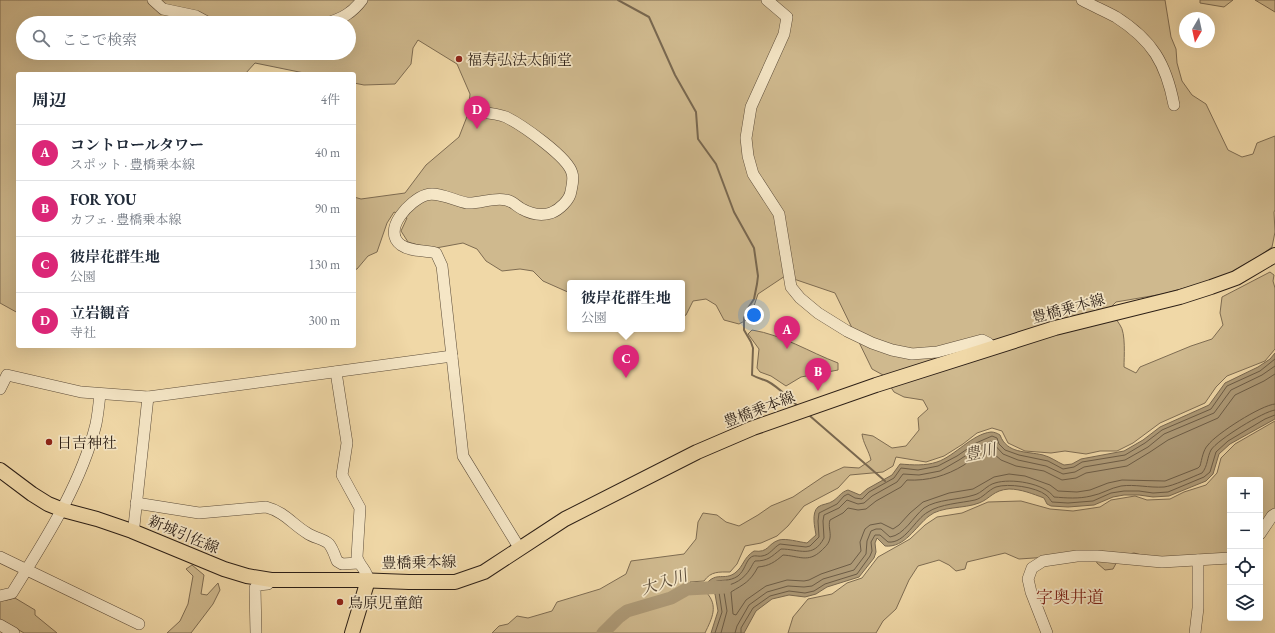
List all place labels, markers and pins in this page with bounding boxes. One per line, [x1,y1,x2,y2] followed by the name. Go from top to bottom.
[467,50,572,69] place label: 福寿弘法太師堂
[454,54,464,64] marker: 福寿弘法太師堂
[464,96,490,129] pin: D
[774,316,800,349] pin: A
[613,345,639,378] pin: C
[805,358,831,391] pin: B
[57,433,117,452] place label: 日吉神社
[44,437,54,447] marker: 日吉神社
[348,593,423,612] place label: 鳥原児童館
[335,597,345,607] marker: 鳥原児童館

